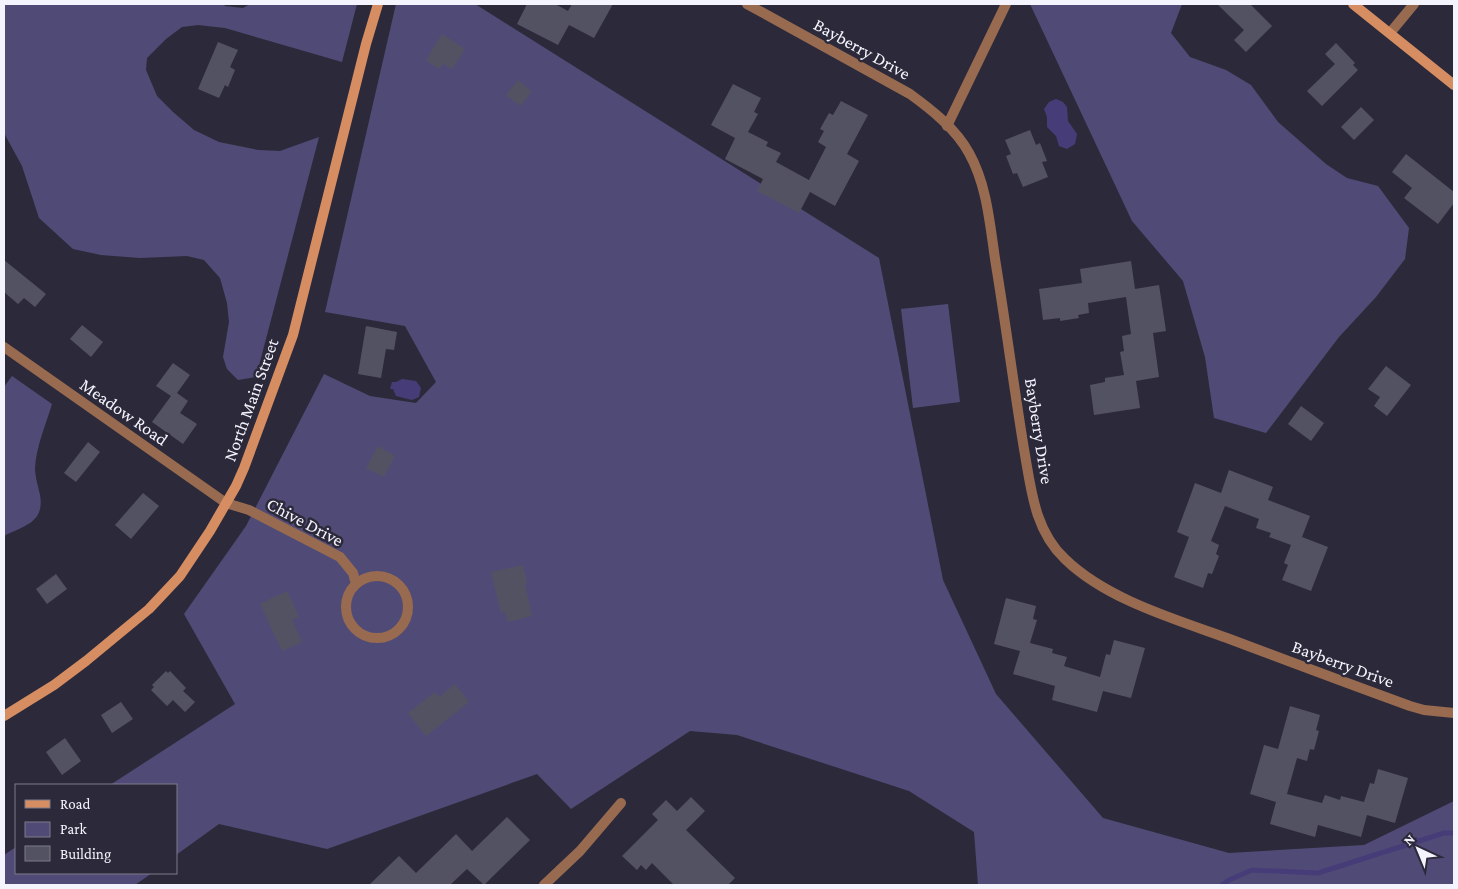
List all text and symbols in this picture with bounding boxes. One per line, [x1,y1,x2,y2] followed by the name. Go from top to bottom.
[810,14,914,84] street label: Bayberry Drive
[219,335,283,464] street label: North Main Street
[76,374,172,450] street label: Meadow Road
[1021,377,1057,486] street label: Bayberry Drive
[263,494,347,550] street label: Chive Drive
[1289,636,1397,692] street label: Bayberry Drive
[15,784,178,874] legend
[60,796,91,812] text: Road
[60,821,87,837] text: Park
[1393,824,1443,874] north arrow
[1400,830,1418,849] text: N
[60,846,111,863] text: Building

